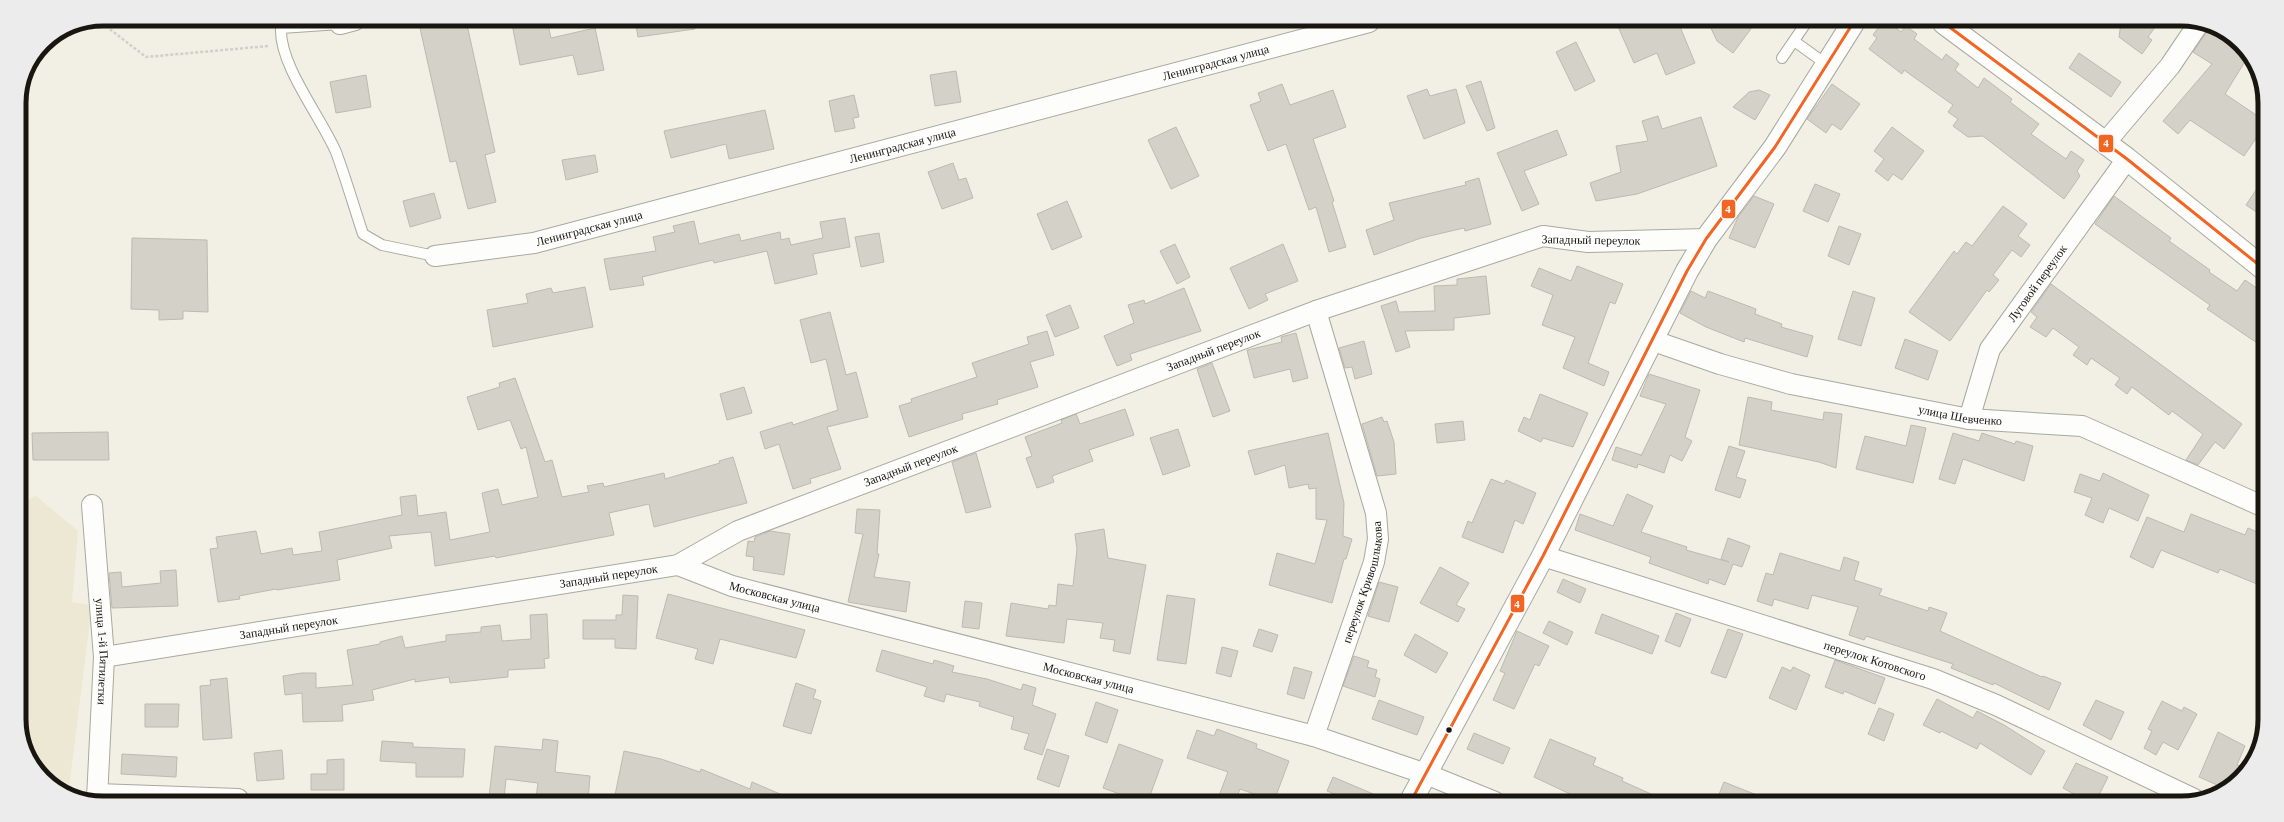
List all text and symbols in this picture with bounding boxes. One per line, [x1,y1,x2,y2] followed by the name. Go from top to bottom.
[1161,42,1271,83] street label: Ленинградская улица
[848,125,958,166] street label: Ленинградская улица
[2098,134,2114,153] line badge: 4
[2103,137,2109,149] text: 4
[1721,199,1736,219] line badge: 4
[1725,203,1731,215] text: 4
[535,207,645,249] street label: Ленинградская улица
[1541,232,1641,248] street label: Западный переулок
[2005,242,2070,325] street label: Луговой переулок
[1165,326,1262,374] street label: Западный переулок
[1917,402,2002,428] street label: улица Шевченко
[862,441,960,489] street label: Западный переулок
[1340,520,1385,645] street label: переулок Кривошлыкова
[559,561,659,591] street label: Западный переулок
[728,579,822,616] street label: Московская улица
[1510,594,1525,613] line badge: 4
[92,598,111,706] street label: улица 1-й Пятилетки
[1514,598,1520,610] text: 4
[239,613,339,642] street label: Западный переулок
[1822,638,1928,683] street label: переулок Котовского
[1041,659,1136,696] street label: Московская улица
[1444,725,1454,735] unlabelled marker

